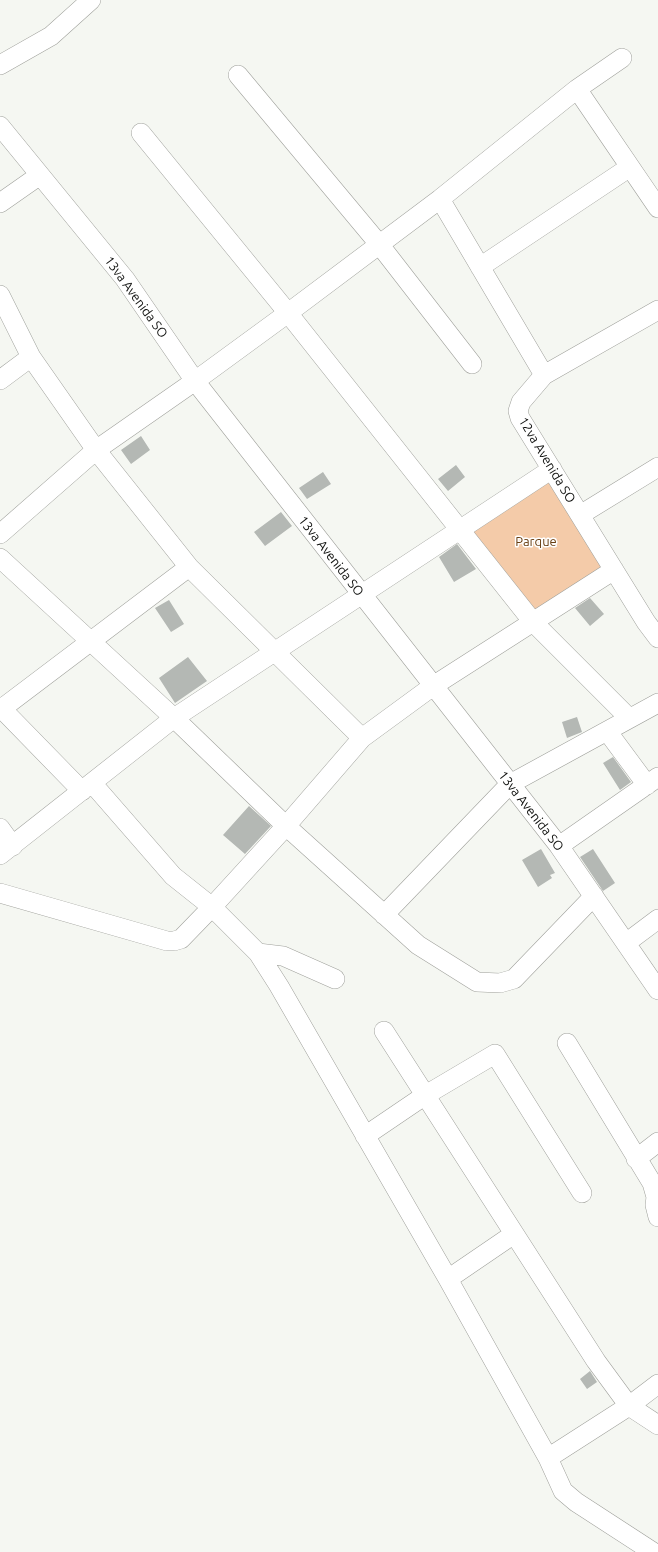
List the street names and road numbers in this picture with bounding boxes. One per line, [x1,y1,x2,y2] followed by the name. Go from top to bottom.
[101,253,171,341] street label: 13va Avenida SO
[515,414,579,506] street label: 12va Avenida SO
[295,513,367,599] street label: 13va Avenida SO
[495,768,567,854] street label: 13va Avenida SO

